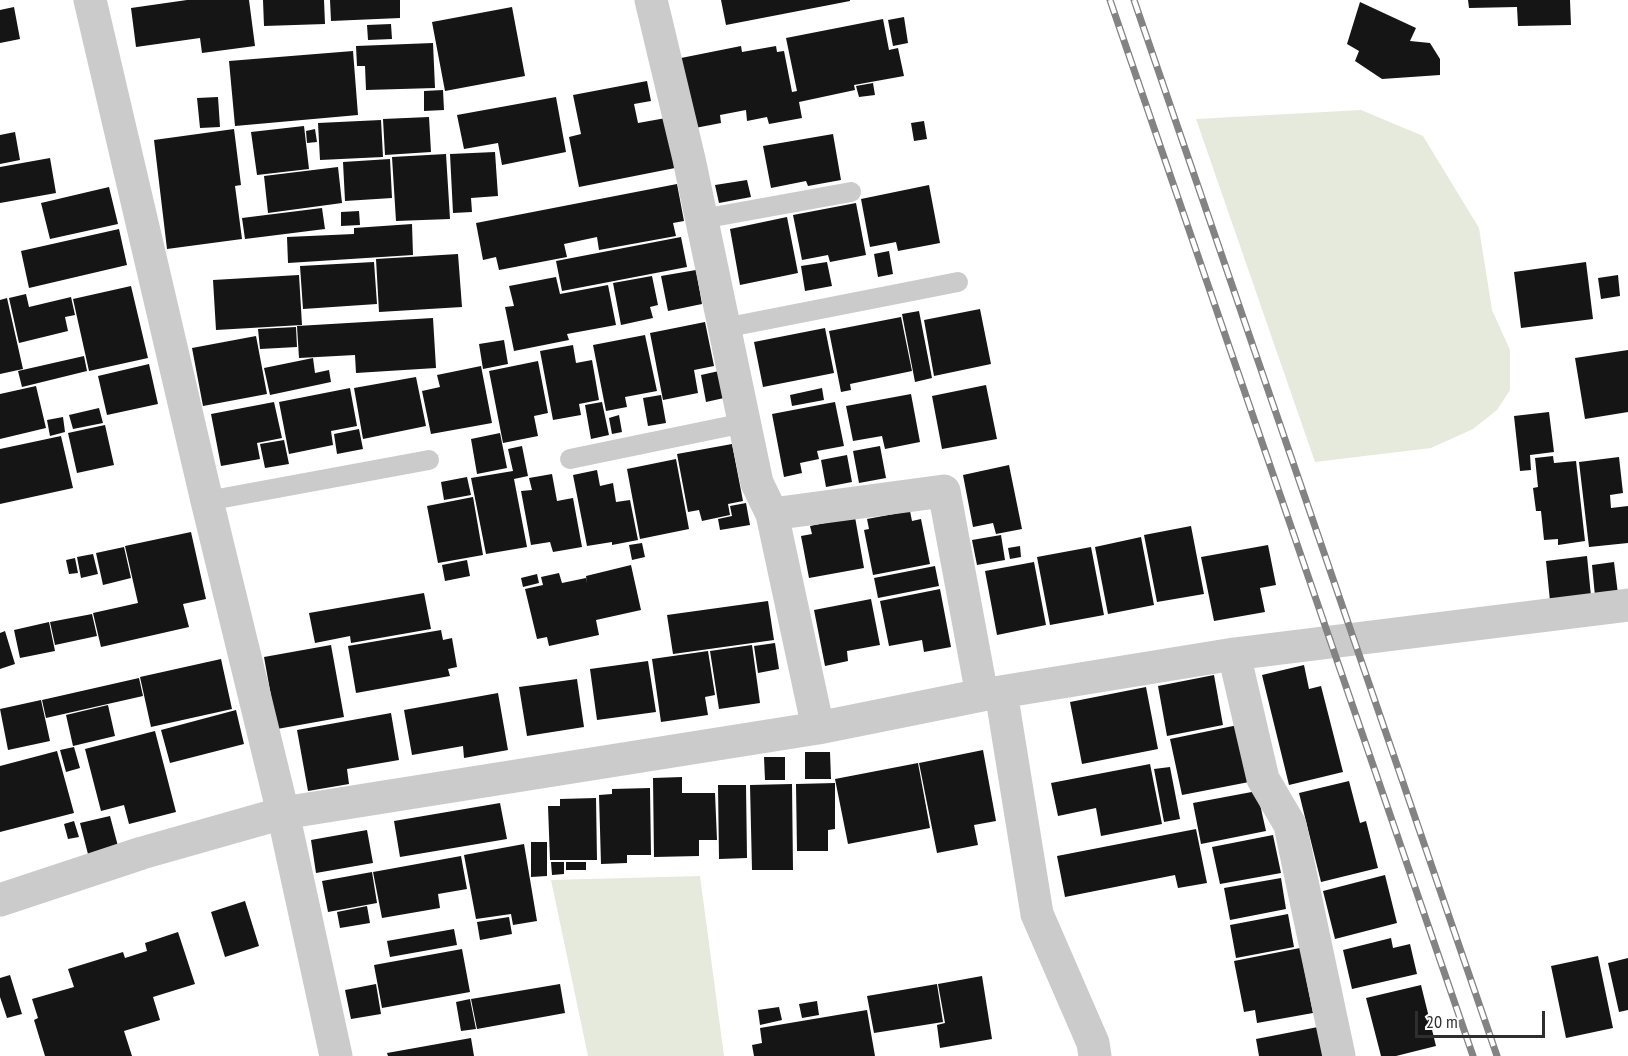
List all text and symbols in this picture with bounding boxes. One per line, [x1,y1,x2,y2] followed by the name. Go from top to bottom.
[1418,999,1548,1037] scale bar
[1426,1010,1458,1033] text: 20 m

